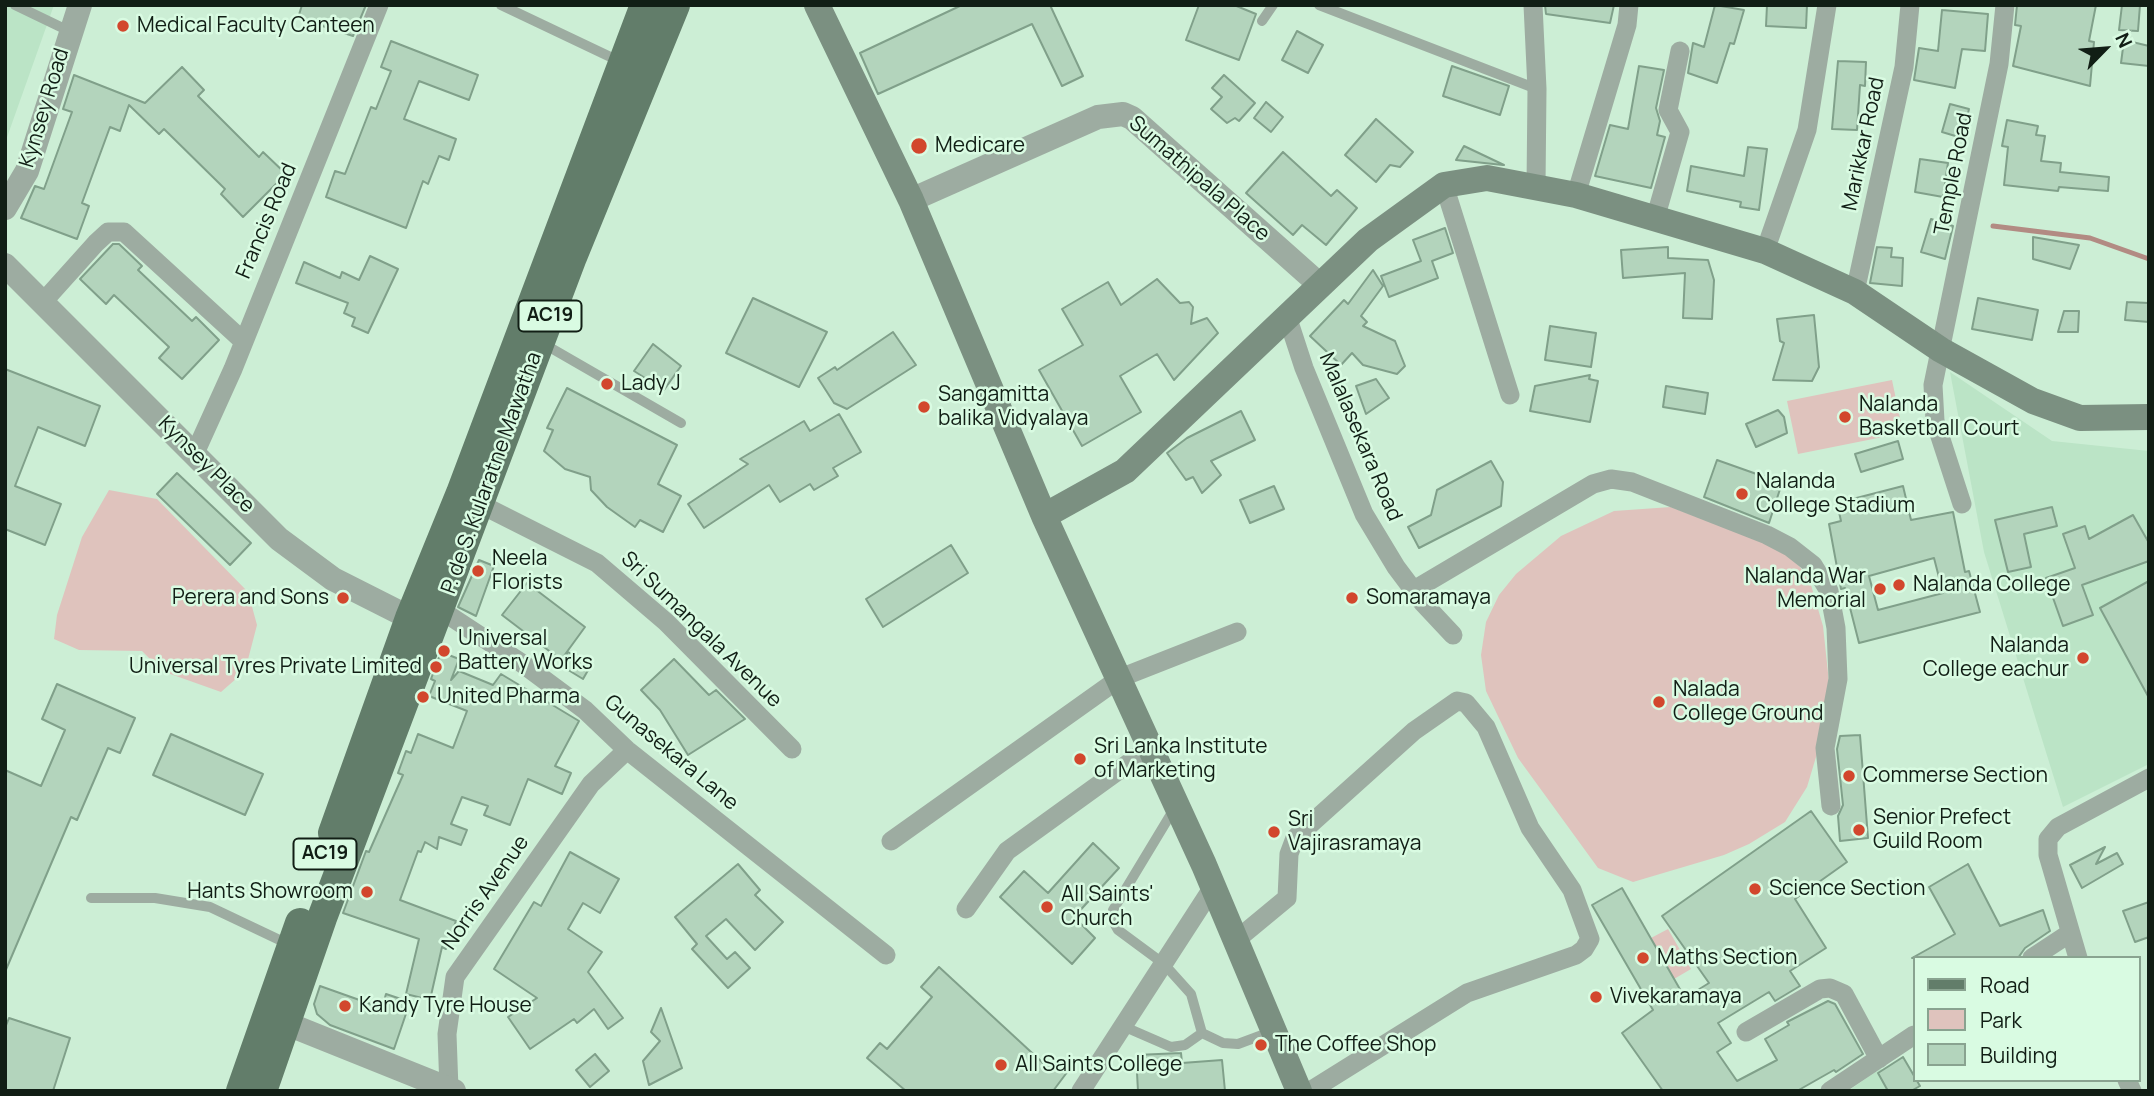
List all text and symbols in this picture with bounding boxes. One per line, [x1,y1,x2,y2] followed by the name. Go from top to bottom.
[137,13,375,39] place label: Medical Faculty Canteen
[2070,14,2140,84] north arrow
[115,18,131,34] marker: Medical Faculty Canteen
[2109,28,2139,52] text: N
[15,45,75,171] street label: Kynsey Road
[1838,75,1890,213] street label: Marikkar Road
[1123,111,1275,247] street label: Sumathipala Place
[1930,111,1978,237] street label: Temple Road
[935,133,1025,159] place label: Medicare
[909,136,929,156] marker: Medicare
[231,159,303,283] street label: Francis Road
[518,300,582,332] road number: AC19
[437,349,547,597] street label: P. de S. Kularatne Mawatha
[1313,349,1407,525] street label: Malalasekara Road
[621,371,681,397] place label: Lady J
[599,376,615,392] marker: Lady J
[938,382,1088,432] place label: Sangamitta balika Vidyalaya
[1859,392,2019,442] place label: Nalanda Basketball Court
[916,399,932,415] marker: Sangamitta balika Vidyalaya
[1837,409,1853,425] marker: Nalanda Basketball Court
[152,411,260,519] street label: Kynsey Place
[1756,469,1915,519] place label: Nalanda College Stadium
[1734,486,1750,502] marker: Nalanda College Stadium
[492,546,563,596] place label: Neela Florists
[615,547,787,713] street label: Sri Sumangala Avenue
[470,563,486,579] marker: Neela Florists
[1745,564,1866,614] place label: Nalanda War Memorial
[1913,572,2071,598] place label: Nalanda College
[1891,577,1907,593] marker: Nalanda College
[1872,581,1888,597] marker: Nalanda War Memorial
[172,585,329,611] place label: Perera and Sons
[1366,585,1491,611] place label: Somaramaya
[335,590,351,606] marker: Perera and Sons
[1344,590,1360,606] marker: Somaramaya
[458,626,593,676] place label: Universal Battery Works
[1923,633,2069,683] place label: Nalanda College eachur
[436,643,452,659] marker: Universal Battery Works
[2075,650,2091,666] marker: Nalanda College eachur
[129,654,422,680] place label: Universal Tyres Private Limited
[428,659,444,675] marker: Universal Tyres Private Limited
[1673,677,1823,727] place label: Nalada College Ground
[437,684,580,710] place label: United Pharma
[415,689,431,705] marker: United Pharma
[599,690,743,816] street label: Gunasekara Lane
[1651,694,1667,710] marker: Nalada College Ground
[1094,734,1268,784] place label: Sri Lanka Institute of Marketing
[1072,751,1088,767] marker: Sri Lanka Institute of Marketing
[1863,763,2048,789] place label: Commerse Section
[1841,768,1857,784] marker: Commerse Section
[1873,805,2011,855] place label: Senior Prefect Guild Room
[1288,807,1421,857] place label: Sri Vajirasramaya
[1851,822,1867,838] marker: Senior Prefect Guild Room
[1266,824,1282,840] marker: Sri Vajirasramaya
[437,831,535,955] street label: Norris Avenue
[294,838,356,870] road number: AC19
[1769,876,1925,902] place label: Science Section
[187,879,353,905] place label: Hants Showroom
[1747,881,1763,897] marker: Science Section
[1061,882,1154,932] place label: All Saints' Church
[359,884,375,900] marker: Hants Showroom
[1039,899,1055,915] marker: All Saints' Church
[1657,945,1797,971] place label: Maths Section
[1635,950,1651,966] marker: Maths Section
[1912,956,2140,1082] legend
[1980,971,2030,999] text: Road
[1610,984,1742,1010] place label: Vivekaramaya
[1588,989,1604,1005] marker: Vivekaramaya
[359,993,532,1019] place label: Kandy Tyre House
[337,998,353,1014] marker: Kandy Tyre House
[1980,1006,2022,1034] text: Park
[1275,1032,1436,1058] place label: The Coffee Shop
[1253,1037,1269,1053] marker: The Coffee Shop
[1980,1041,2057,1069] text: Building
[1015,1052,1182,1078] place label: All Saints College
[993,1057,1009,1073] marker: All Saints College

